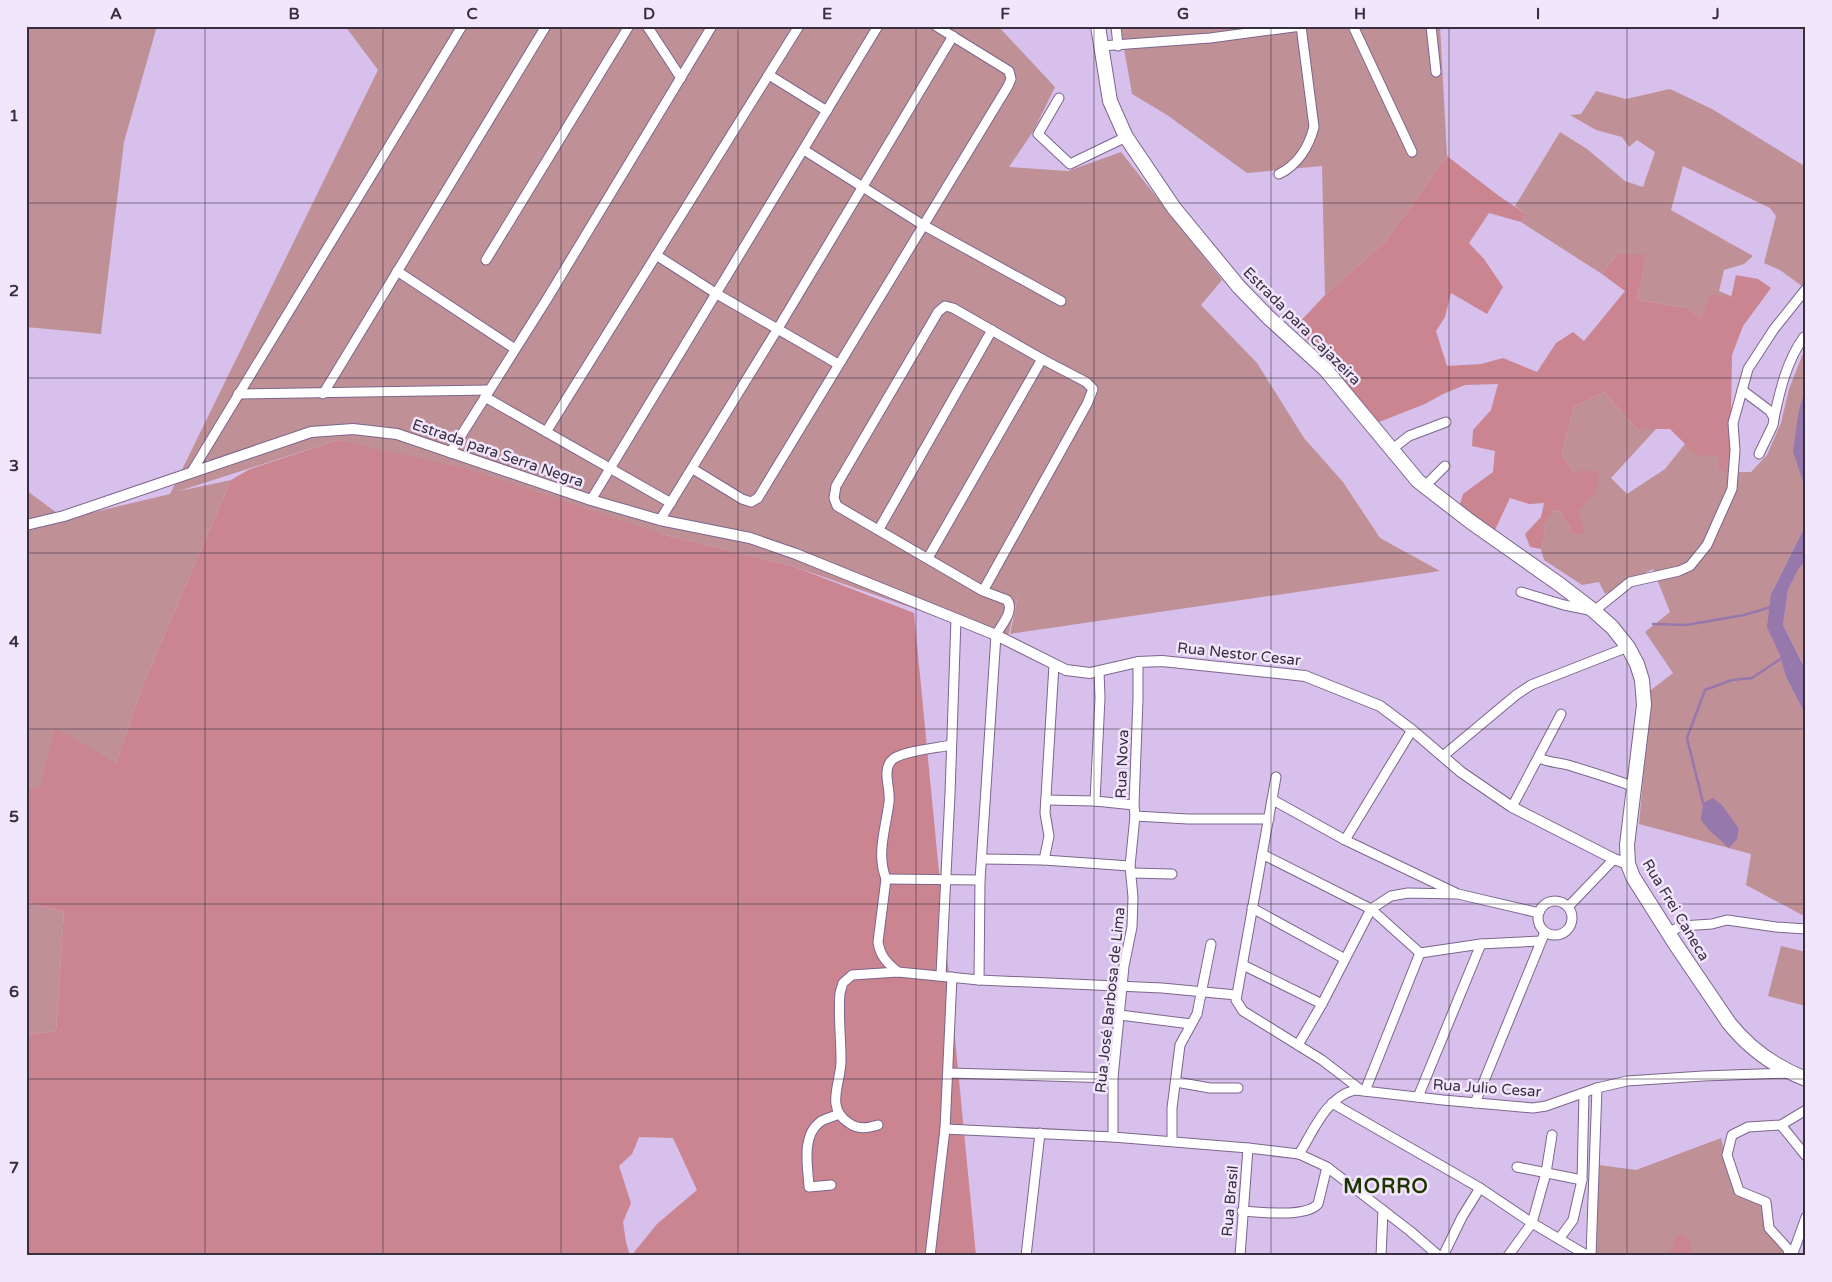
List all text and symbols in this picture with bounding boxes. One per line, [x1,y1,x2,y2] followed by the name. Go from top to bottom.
[110,4,122,24] text: A
[288,4,300,24] text: B
[466,4,478,24] text: C
[643,4,655,24] text: D
[822,4,832,24] text: E
[1000,4,1010,24] text: F
[1177,4,1189,24] text: G
[1354,4,1366,24] text: H
[1536,4,1540,24] text: I
[1711,4,1720,24] text: J
[9,106,19,126] text: 1
[1239,263,1365,389] street label: Estrada para Cajazeira
[9,281,19,301] text: 2
[410,415,586,491] street label: Estrada para Serra Negra
[9,456,19,476] text: 3
[9,632,19,652] text: 4
[1176,639,1302,669] street label: Rua Nestor Cesar
[1112,729,1132,799] street label: Rua Nova
[9,807,19,827] text: 5
[1639,856,1713,964] street label: Rua Frei Caneca
[1091,906,1129,1094] street label: Rua José Barbosa de Lima
[9,982,19,1002] text: 6
[1432,1075,1542,1101] street label: Rua Julio Cesar
[9,1158,19,1178] text: 7
[1218,1165,1242,1237] street label: Rua Brasil
[1343,1175,1429,1199] district label: MORRO

